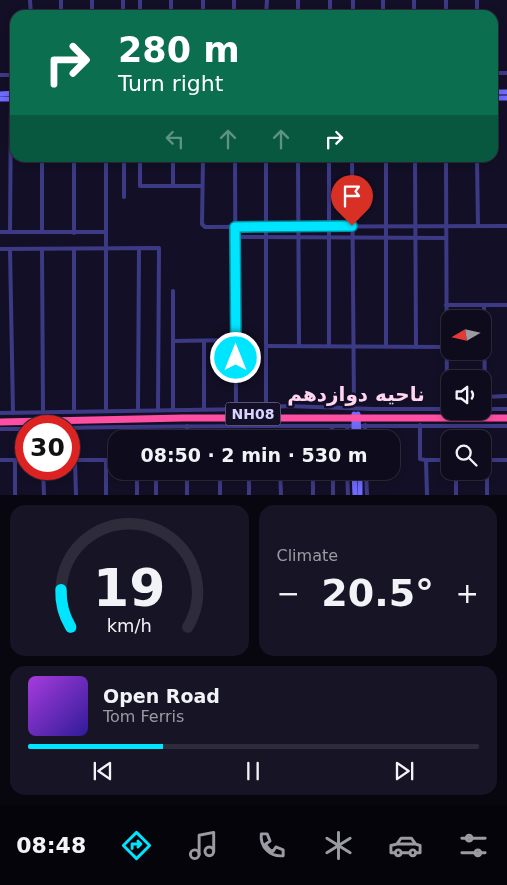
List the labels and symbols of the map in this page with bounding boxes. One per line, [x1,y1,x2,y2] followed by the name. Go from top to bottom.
[331,175,373,226] pin
[441,310,491,360] north arrow
[209,331,261,383] position arrow
[287,382,425,406] district label: ناحیه دوازدهم
[226,402,280,426] road number: NH08
[15,415,80,480] speed limit sign: 30

